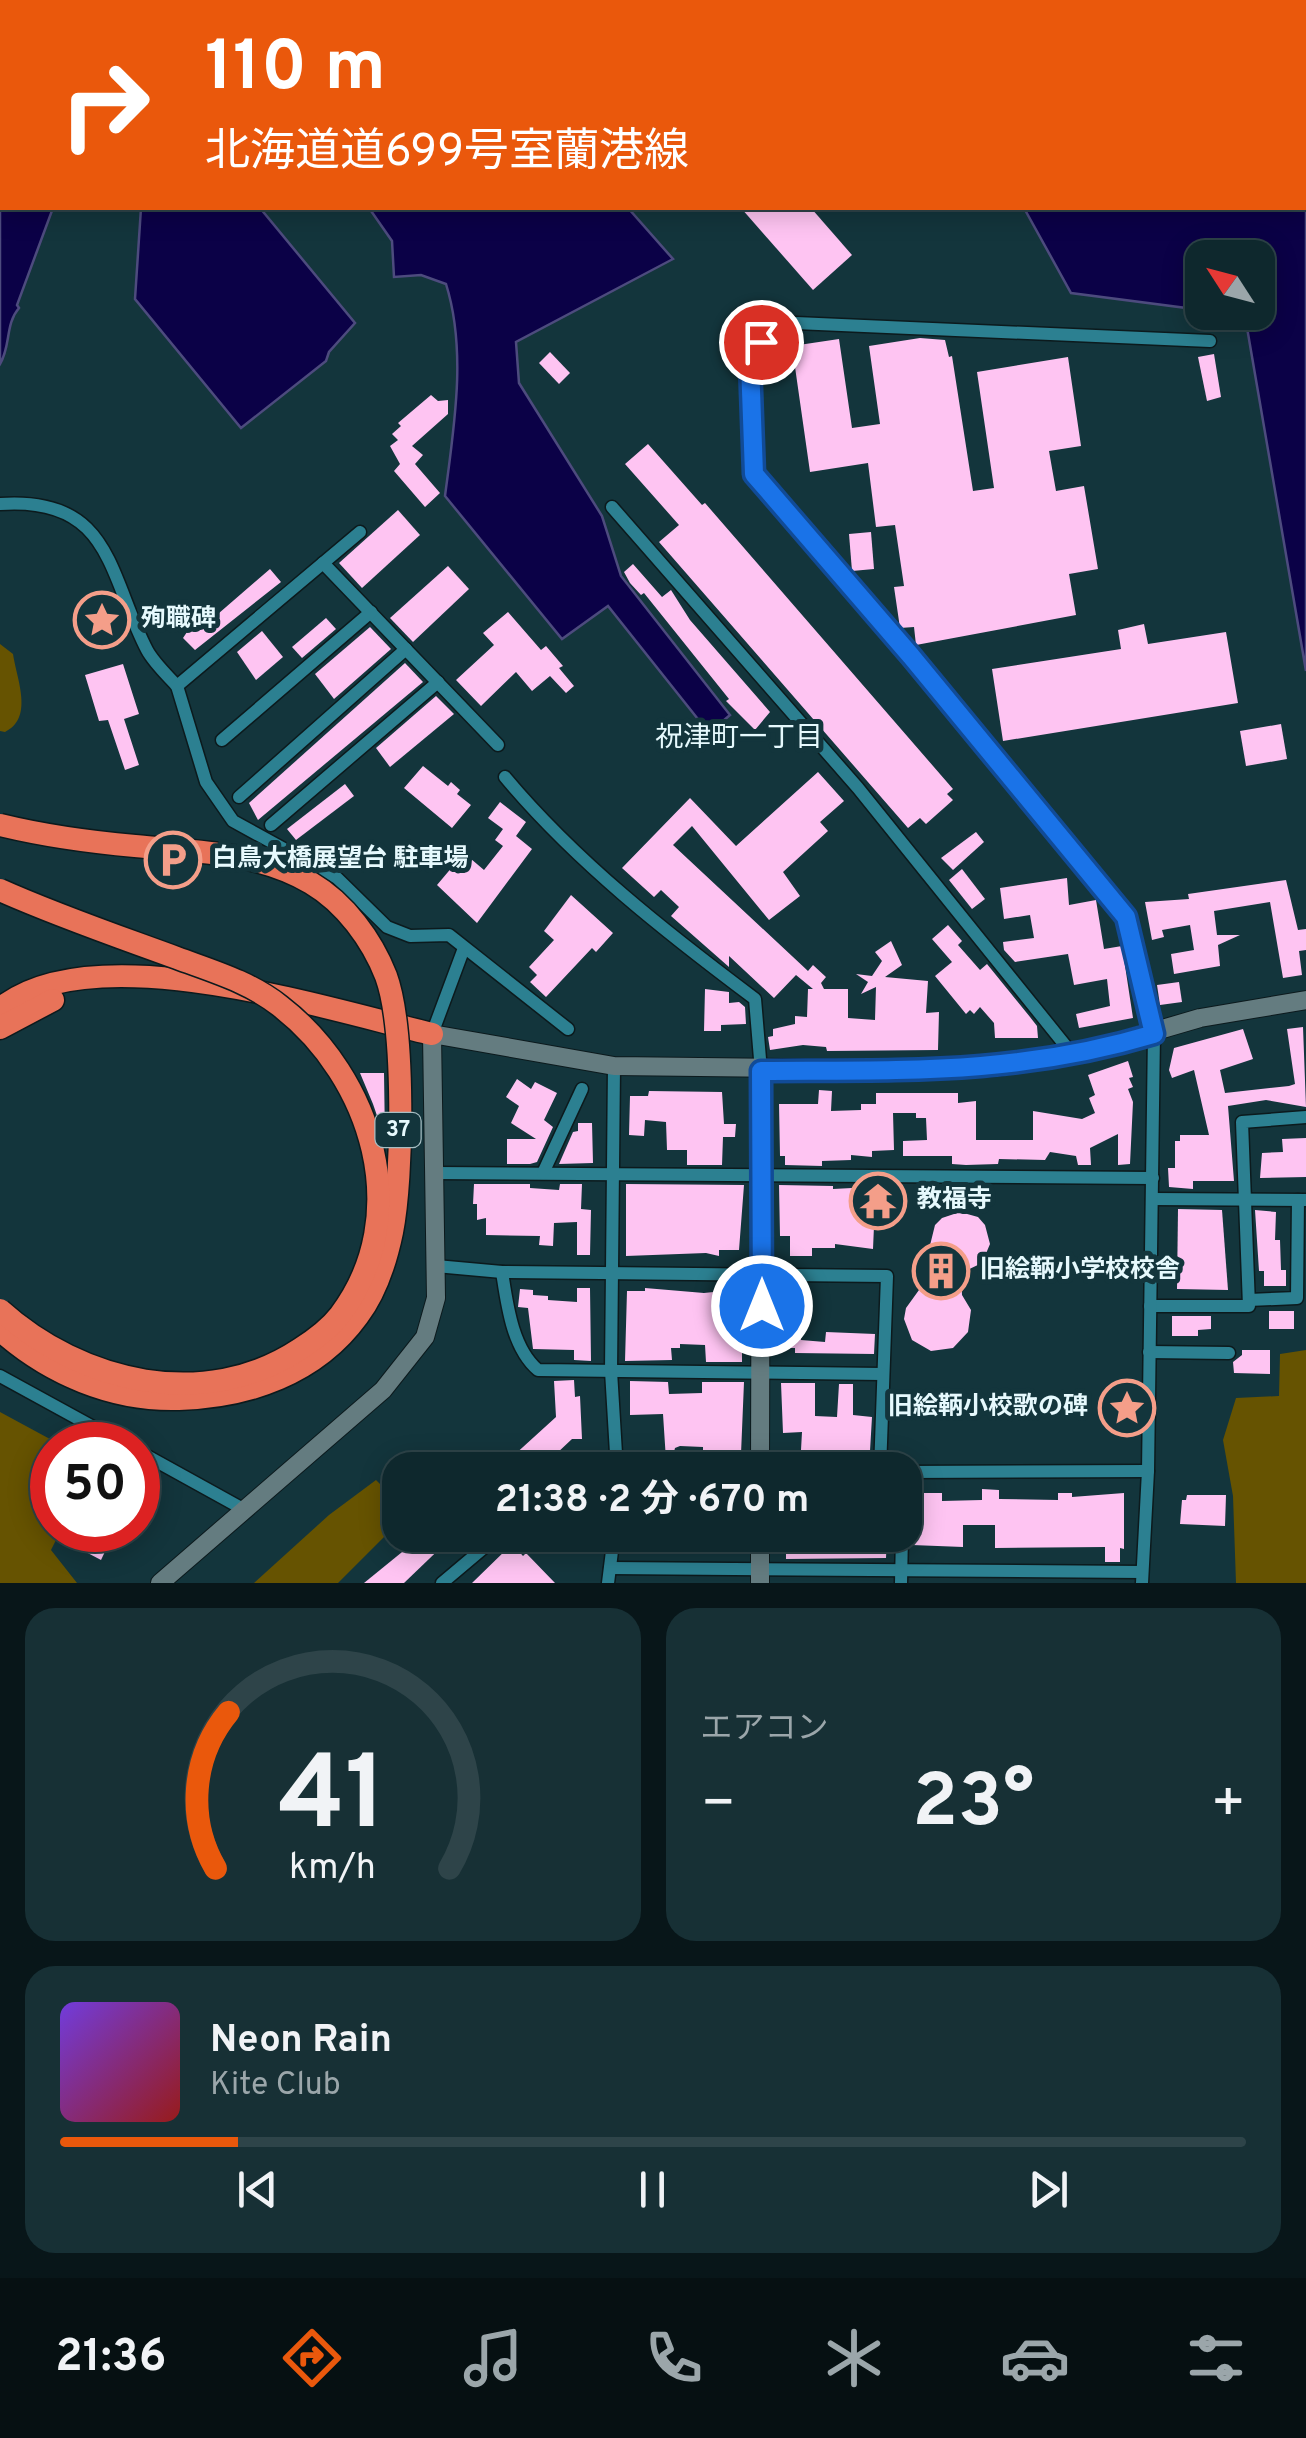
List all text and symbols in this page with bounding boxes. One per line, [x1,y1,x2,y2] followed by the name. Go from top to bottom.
[205,26,386,115] text: 110 m
[40,40,170,170] icon: right
[205,125,689,182] text: 北海道道699号室蘭港線
[1185,240,1275,330] north arrow
[1185,240,1275,330] map controls
[719,300,804,385] pin
[734,315,789,370] icon: arrive
[72,590,132,650] place icon: 殉職碑
[141,604,216,636] place label: 殉職碑
[655,721,823,757] district label: 祝津町一丁目
[143,830,203,890] parking icon: 白鳥大橋展望台 駐車場
[212,844,468,876] place label: 白鳥大橋展望台 駐車場
[376,1113,420,1147] road number: 37
[848,1171,908,1231] temple icon: 教福寺
[917,1185,992,1217] place label: 教福寺
[911,1241,971,1301] building icon: 旧絵鞆小学校校舎
[710,1254,814,1358] position arrow
[980,1255,1180,1287] place label: 旧絵鞆小学校校舎
[1097,1378,1157,1438] place icon: 旧絵鞆小校歌の碑
[888,1392,1088,1424] place label: 旧絵鞆小校歌の碑
[30,1422,160,1552] speed limit sign: 50
[495,1477,809,1526] text: 21:38 · 2 分 · 670 m
[701,1710,829,1750] text: エアコン
[279,1734,387,1866] text: 41
[912,1758,1034,1853] text: 23°
[701,1771,736,1841] text: −
[1211,1771,1246,1841] text: +
[289,1846,376,1892] text: km/h
[210,2017,392,2066] text: Neon Rain
[210,2066,341,2106] text: Kite Club
[230,2162,285,2217] icon: previous
[625,2162,680,2217] icon: pause
[1021,2162,1076,2217] icon: next
[277,2323,347,2393] icon: directions
[458,2323,528,2393] icon: music
[639,2323,709,2393] icon: phone
[819,2323,889,2393] icon: climate
[1000,2323,1070,2393] icon: car
[1181,2323,1251,2393] icon: filters
[55,2330,166,2387] text: 21:36

